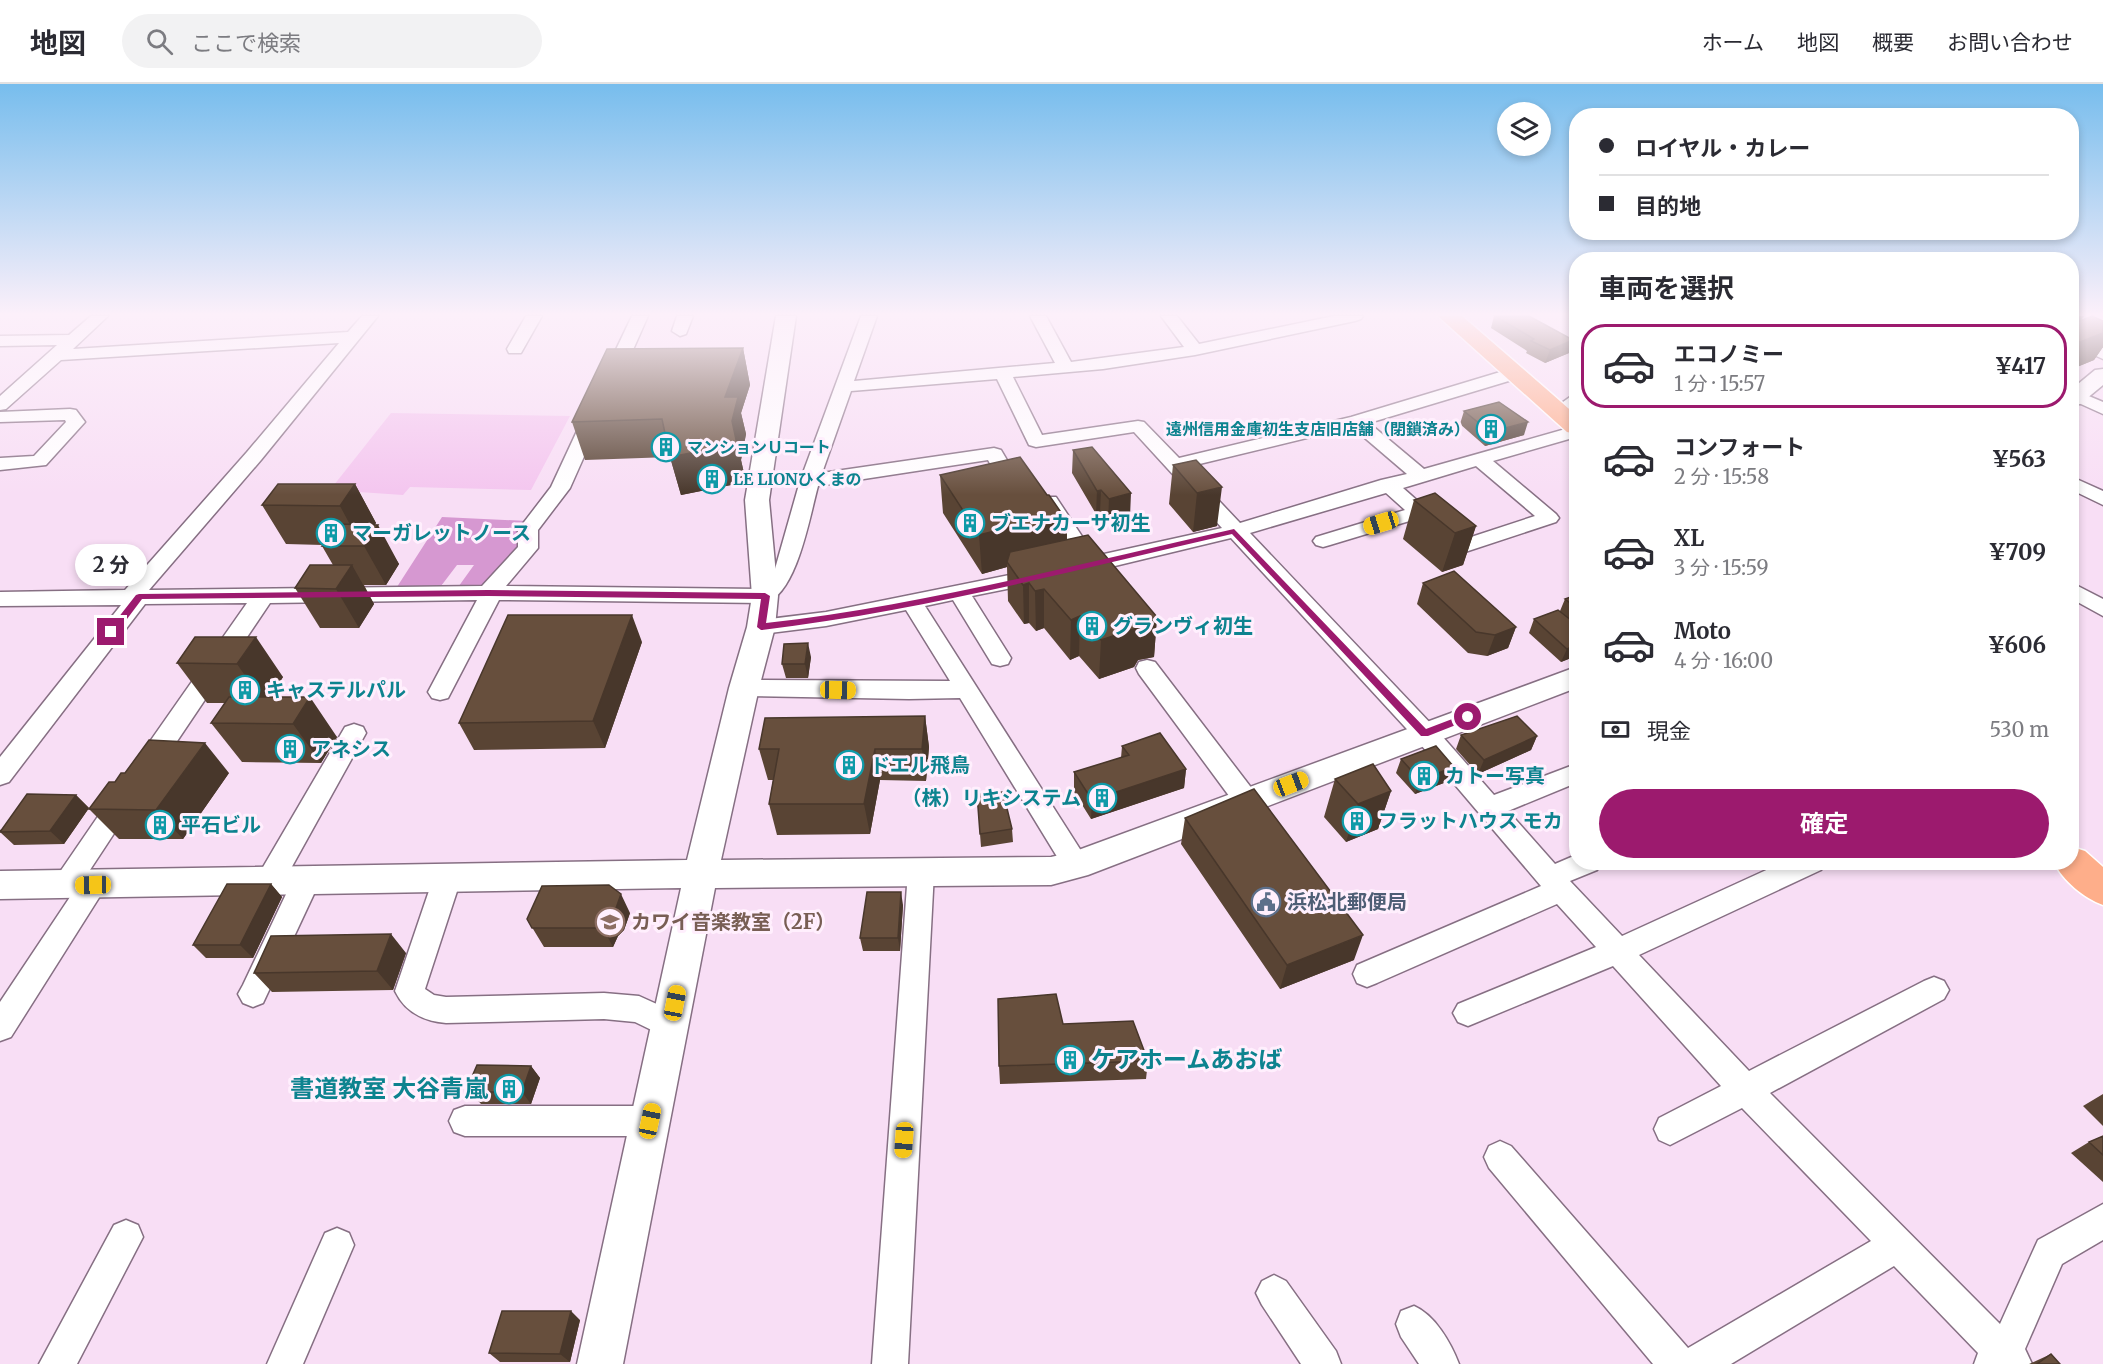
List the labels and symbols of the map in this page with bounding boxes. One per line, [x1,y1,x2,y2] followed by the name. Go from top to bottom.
[1475,413,1507,445] building icon: 遠州信用金庫初生支店旧店舗（閉鎖済み）
[1166,419,1470,439] place label: 遠州信用金庫初生支店旧店舗（閉鎖済み）
[650,431,682,463] building icon: マンションＵコート
[687,437,831,457] place label: マンションＵコート
[696,463,728,495] building icon: LE LIONひくまの
[733,469,862,489] place label: LE LIONひくまの
[954,507,986,539] building icon: ブエナカーサ初生
[1361,509,1401,537] car
[991,510,1151,535] place label: ブエナカーサ初生
[315,517,347,549] building icon: マーガレットノース
[352,520,531,545] place label: マーガレットノース
[75,545,147,587] callout: 2 分
[1076,610,1108,642] building icon: グランヴィ初生
[1113,613,1253,638] place label: グランヴィ初生
[97,618,124,645] route end
[229,674,261,706] building icon: キャステルパル
[266,677,406,702] place label: キャステルパル
[820,681,856,699] car
[1454,703,1481,730] route start
[274,733,306,765] building icon: アネシス
[311,736,391,761] place label: アネシス
[833,749,865,781] building icon: ドエル飛鳥
[870,752,970,777] place label: ドエル飛鳥
[1408,760,1440,792] building icon: カトー写真
[1445,763,1545,788] place label: カトー写真
[1271,769,1311,799] car
[1086,782,1118,814] building icon: （株）リキシステム
[902,785,1081,810] place label: （株）リキシステム
[1341,805,1373,837] building icon: フラットハウス モカ
[1378,808,1563,833] place label: フラットハウス モカ
[144,809,176,841] building icon: 平石ビル
[181,812,261,837] place label: 平石ビル
[75,876,111,894] car
[1250,886,1282,918] public building icon: 浜松北郵便局
[1287,889,1407,914] place label: 浜松北郵便局
[594,906,626,938] school or university icon: カワイ音楽教室（2F）
[631,909,835,934] place label: カワイ音楽教室（2F）
[663,984,687,1022] car
[1054,1044,1086,1076] building icon: ケアホームあおば
[1091,1044,1282,1075] place label: ケアホームあおば
[290,1073,489,1104] place label: 書道教室 大谷青嵐
[493,1073,525,1105] building icon: 書道教室 大谷青嵐
[637,1102,663,1140] car
[894,1121,914,1159] car

